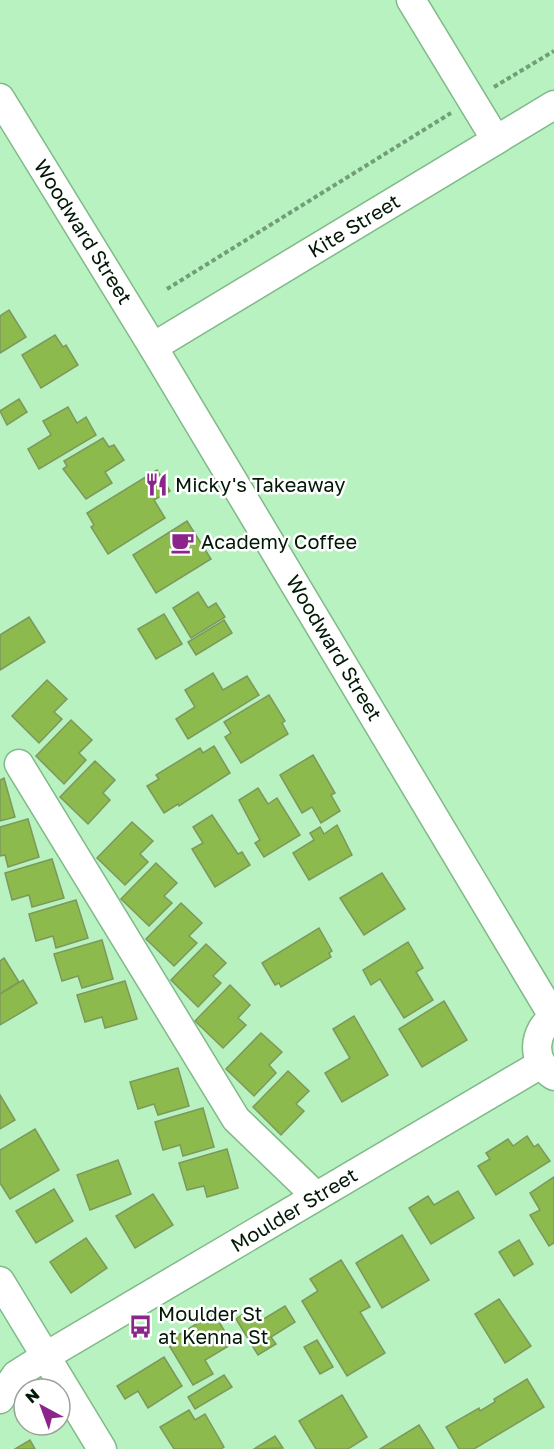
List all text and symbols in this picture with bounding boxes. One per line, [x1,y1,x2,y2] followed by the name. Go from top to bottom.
[30,155,138,308] street label: Woodward Street
[303,188,404,262] street label: Kite Street
[144,472,170,498] restaurant icon: Micky's Takeaway
[175,472,345,496] place label: Micky's Takeaway
[170,529,196,555] cafe icon: Academy Coffee
[201,529,357,553] place label: Academy Coffee
[282,570,388,725] street label: Woodward Street
[226,1162,361,1256] street label: Moulder Street
[158,1301,268,1348] place label: Moulder St at Kenna St
[127,1313,153,1339] bus stop icon: Moulder St at Kenna St
[12,1377,72,1437] north arrow
[21,1384,43,1407] text: N

